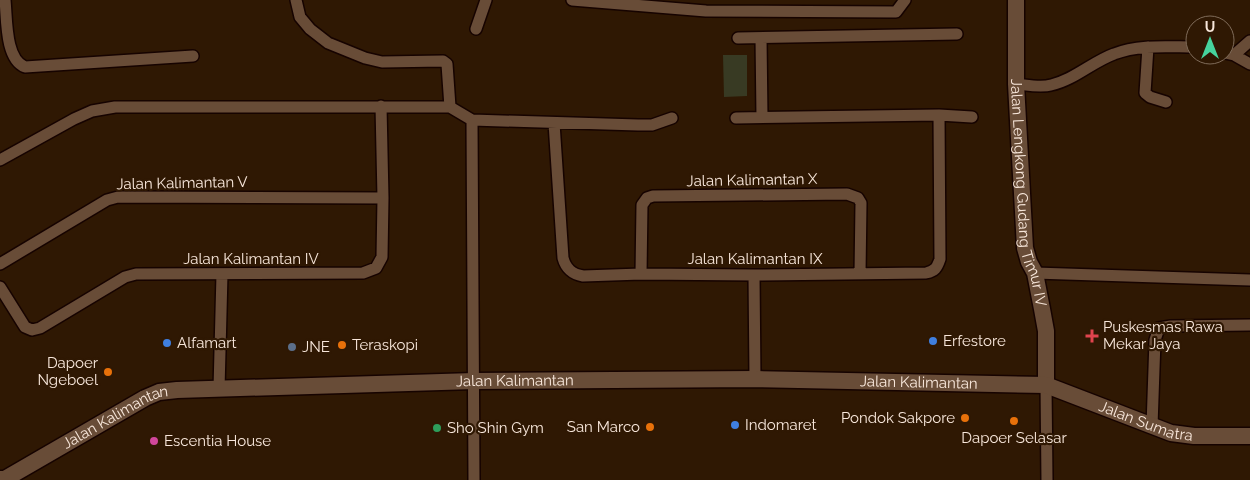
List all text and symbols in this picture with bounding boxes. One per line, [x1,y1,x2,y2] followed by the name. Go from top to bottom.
[1185,15,1235,65] north arrow
[1205,19,1215,35] text: U
[1007,79,1050,308] street label: Jalan Lengkong Gudang Timur IV
[686,170,818,190] street label: Jalan Kalimantan X
[116,173,248,193] street label: Jalan Kalimantan V
[183,250,319,268] street label: Jalan Kalimantan IV
[688,250,823,268] street label: Jalan Kalimantan IX
[1103,318,1223,353] place label: Puskesmas Rawa Mekar Jaya
[1085,329,1099,343] marker: Puskesmas Rawa Mekar Jaya
[943,332,1006,350] place label: Erfestore
[177,334,237,352] place label: Alfamart
[927,335,939,347] marker: Erfestore
[352,336,418,354] place label: Teraskopi
[161,337,173,349] marker: Alfamart
[302,338,330,356] place label: JNE
[336,339,348,351] marker: Teraskopi
[286,341,298,353] marker: JNE
[37,354,99,389] place label: Dapoer Ngeboel
[102,366,114,378] marker: Dapoer Ngeboel
[456,371,574,391] street label: Jalan Kalimantan
[860,372,978,393] street label: Jalan Kalimantan
[59,382,169,453] street label: Jalan Kalimantan
[1096,397,1194,445] street label: Jalan Sumatra
[841,409,955,427] place label: Pondok Sakpore
[959,412,971,424] marker: Pondok Sakpore
[1008,415,1020,427] marker: Dapoer Selasar
[745,416,816,434] place label: Indomaret
[567,418,640,436] place label: San Marco
[447,419,544,437] place label: Sho Shin Gym
[729,419,741,431] marker: Indomaret
[644,421,656,433] marker: San Marco
[431,422,443,434] marker: Sho Shin Gym
[961,429,1067,447] place label: Dapoer Selasar
[164,432,271,450] place label: Escentia House
[148,435,160,447] marker: Escentia House

